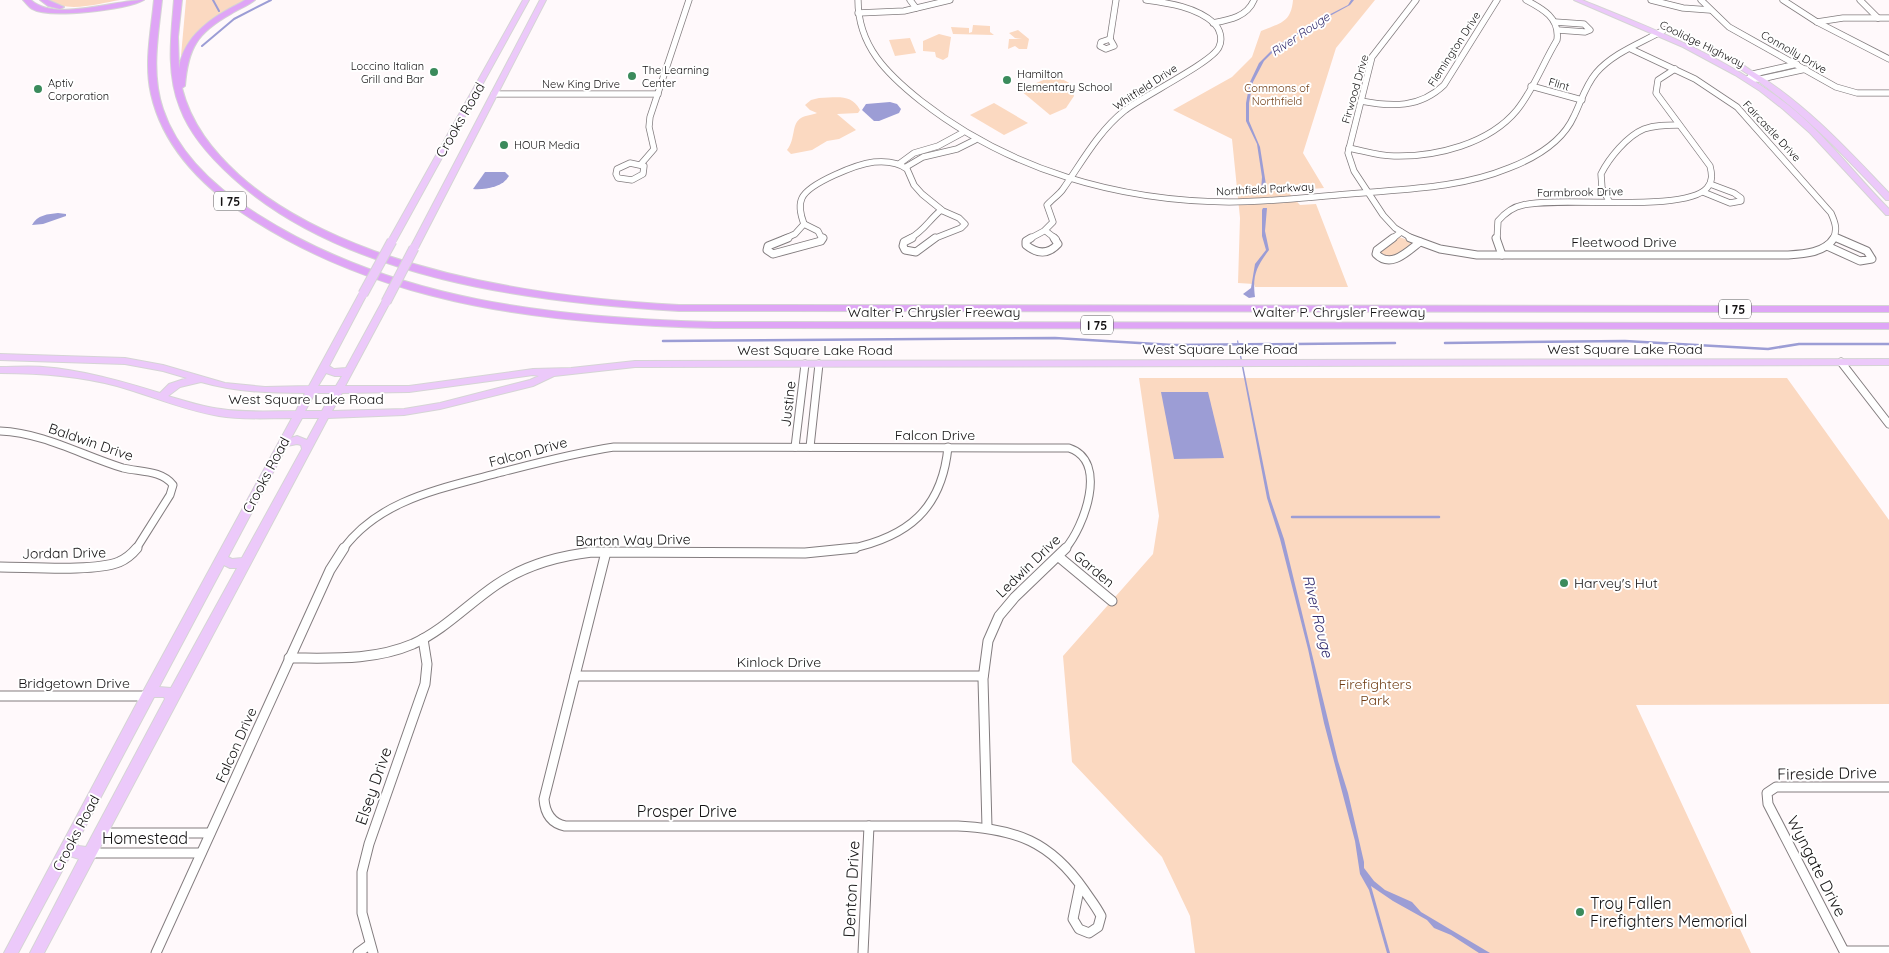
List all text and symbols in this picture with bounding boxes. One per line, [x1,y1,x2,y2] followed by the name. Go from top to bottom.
[1268,8,1333,59] water label: River Rouge
[1425,9,1483,89] street label: Flemington Drive
[1657,17,1747,71] street label: Coolidge Highway
[1759,27,1829,77] street label: Connolly Drive
[1338,53,1372,125] street label: Firwood Drive
[351,59,425,86] place label: Loccino Italian Grill and Bar
[1110,61,1180,113] street label: Whitfield Drive
[642,63,709,90] place label: The Learning Center
[428,66,440,78] marker: Loccino Italian Grill and Bar
[1017,67,1112,94] place label: Hamilton Elementary School
[626,70,638,82] marker: The Learning Center
[1001,74,1013,86] marker: Hamilton Elementary School
[1547,74,1571,94] street label: Flint
[48,76,109,103] place label: Aptiv Corporation
[542,77,620,91] street label: New King Drive
[431,79,489,161] street label: Crooks Road
[1244,81,1310,108] park label: Commons of Northfield
[32,83,44,95] marker: Aptiv Corporation
[1740,98,1804,164] street label: Faircastle Drive
[514,138,580,152] place label: HOUR Media
[498,139,510,151] marker: HOUR Media
[1216,179,1314,199] street label: Northfield Parkway
[1537,184,1623,200] street label: Farmbrook Drive
[214,192,246,210] road number: I 75
[1571,233,1677,251] street label: Fleetwood Drive
[1719,300,1751,318] road number: I 75
[848,303,1020,321] street label: Walter P. Chrysler Freeway
[1253,303,1425,321] street label: Walter P. Chrysler Freeway
[1081,316,1113,334] road number: I 75
[1142,340,1298,358] street label: West Square Lake Road
[1547,340,1703,358] street label: West Square Lake Road
[737,341,893,359] street label: West Square Lake Road
[776,380,800,428] street label: Justine
[228,390,384,408] street label: West Square Lake Road
[46,419,136,465] street label: Baldwin Drive
[895,426,975,444] street label: Falcon Drive
[487,433,569,471] street label: Falcon Drive
[238,434,294,516] street label: Crooks Road
[575,530,691,550] street label: Barton Way Drive
[992,531,1064,601] street label: Ledwin Drive
[22,543,106,563] street label: Jordan Drive
[1070,547,1118,591] street label: Garden
[1299,573,1338,660] water label: River Rouge
[1574,574,1658,592] place label: Harvey's Hut
[1558,577,1570,589] marker: Harvey's Hut
[737,653,821,671] street label: Kinlock Drive
[18,674,130,692] street label: Bridgetown Drive
[1338,675,1412,709] park label: Firefighters Park
[211,704,261,785] street label: Falcon Drive
[350,744,396,828] street label: Elsey Drive
[1777,762,1877,784] street label: Fireside Drive
[48,792,104,874] street label: Crooks Road
[637,801,737,821] street label: Prosper Drive
[1783,812,1851,920] street label: Wyngate Drive
[102,828,188,848] street label: Homestead
[838,840,864,938] street label: Denton Drive
[1590,893,1747,931] place label: Troy Fallen Firefighters Memorial
[1574,906,1586,918] marker: Troy Fallen Firefighters Memorial

